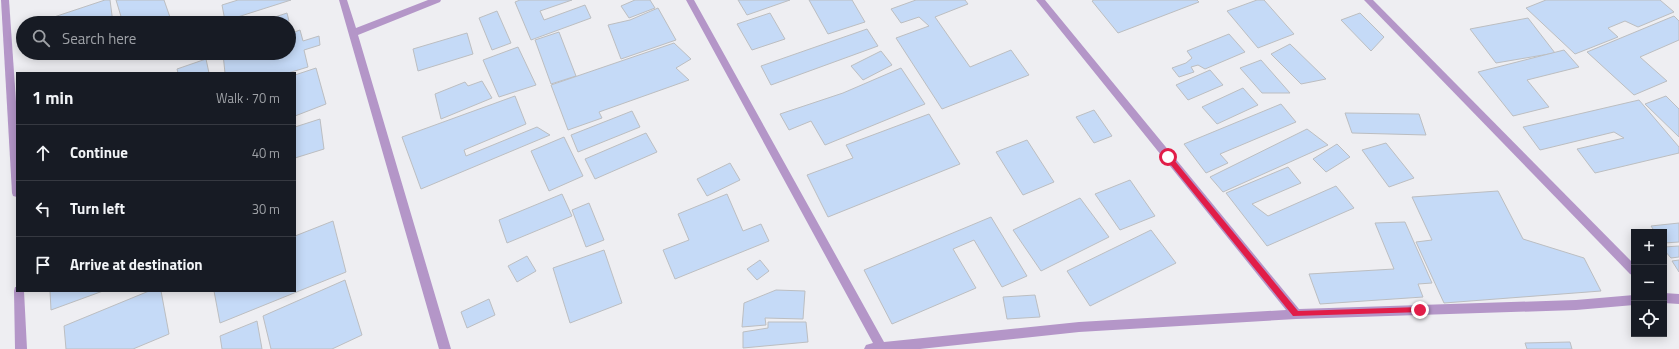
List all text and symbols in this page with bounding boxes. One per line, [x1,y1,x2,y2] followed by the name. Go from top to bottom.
[16,16,296,60] search box
[30,27,52,49] icon: search
[62,27,136,50] text: Search here
[32,85,73,111] text: 1 min
[216,88,280,108] text: Walk · 70 m
[70,141,128,164] text: Continue
[32,142,54,164] icon: ahead
[252,143,280,163] text: 40 m
[1159,148,1177,166] route start
[70,197,125,220] text: Turn left
[32,198,54,220] icon: left
[252,199,280,219] text: 30 m
[1631,229,1667,337] map controls
[1631,229,1667,265] button: +
[70,253,203,276] text: Arrive at destination
[32,254,54,276] icon: arrive
[1631,265,1667,301] button: −
[1411,301,1429,319] route end
[1631,301,1667,337] button: locate

